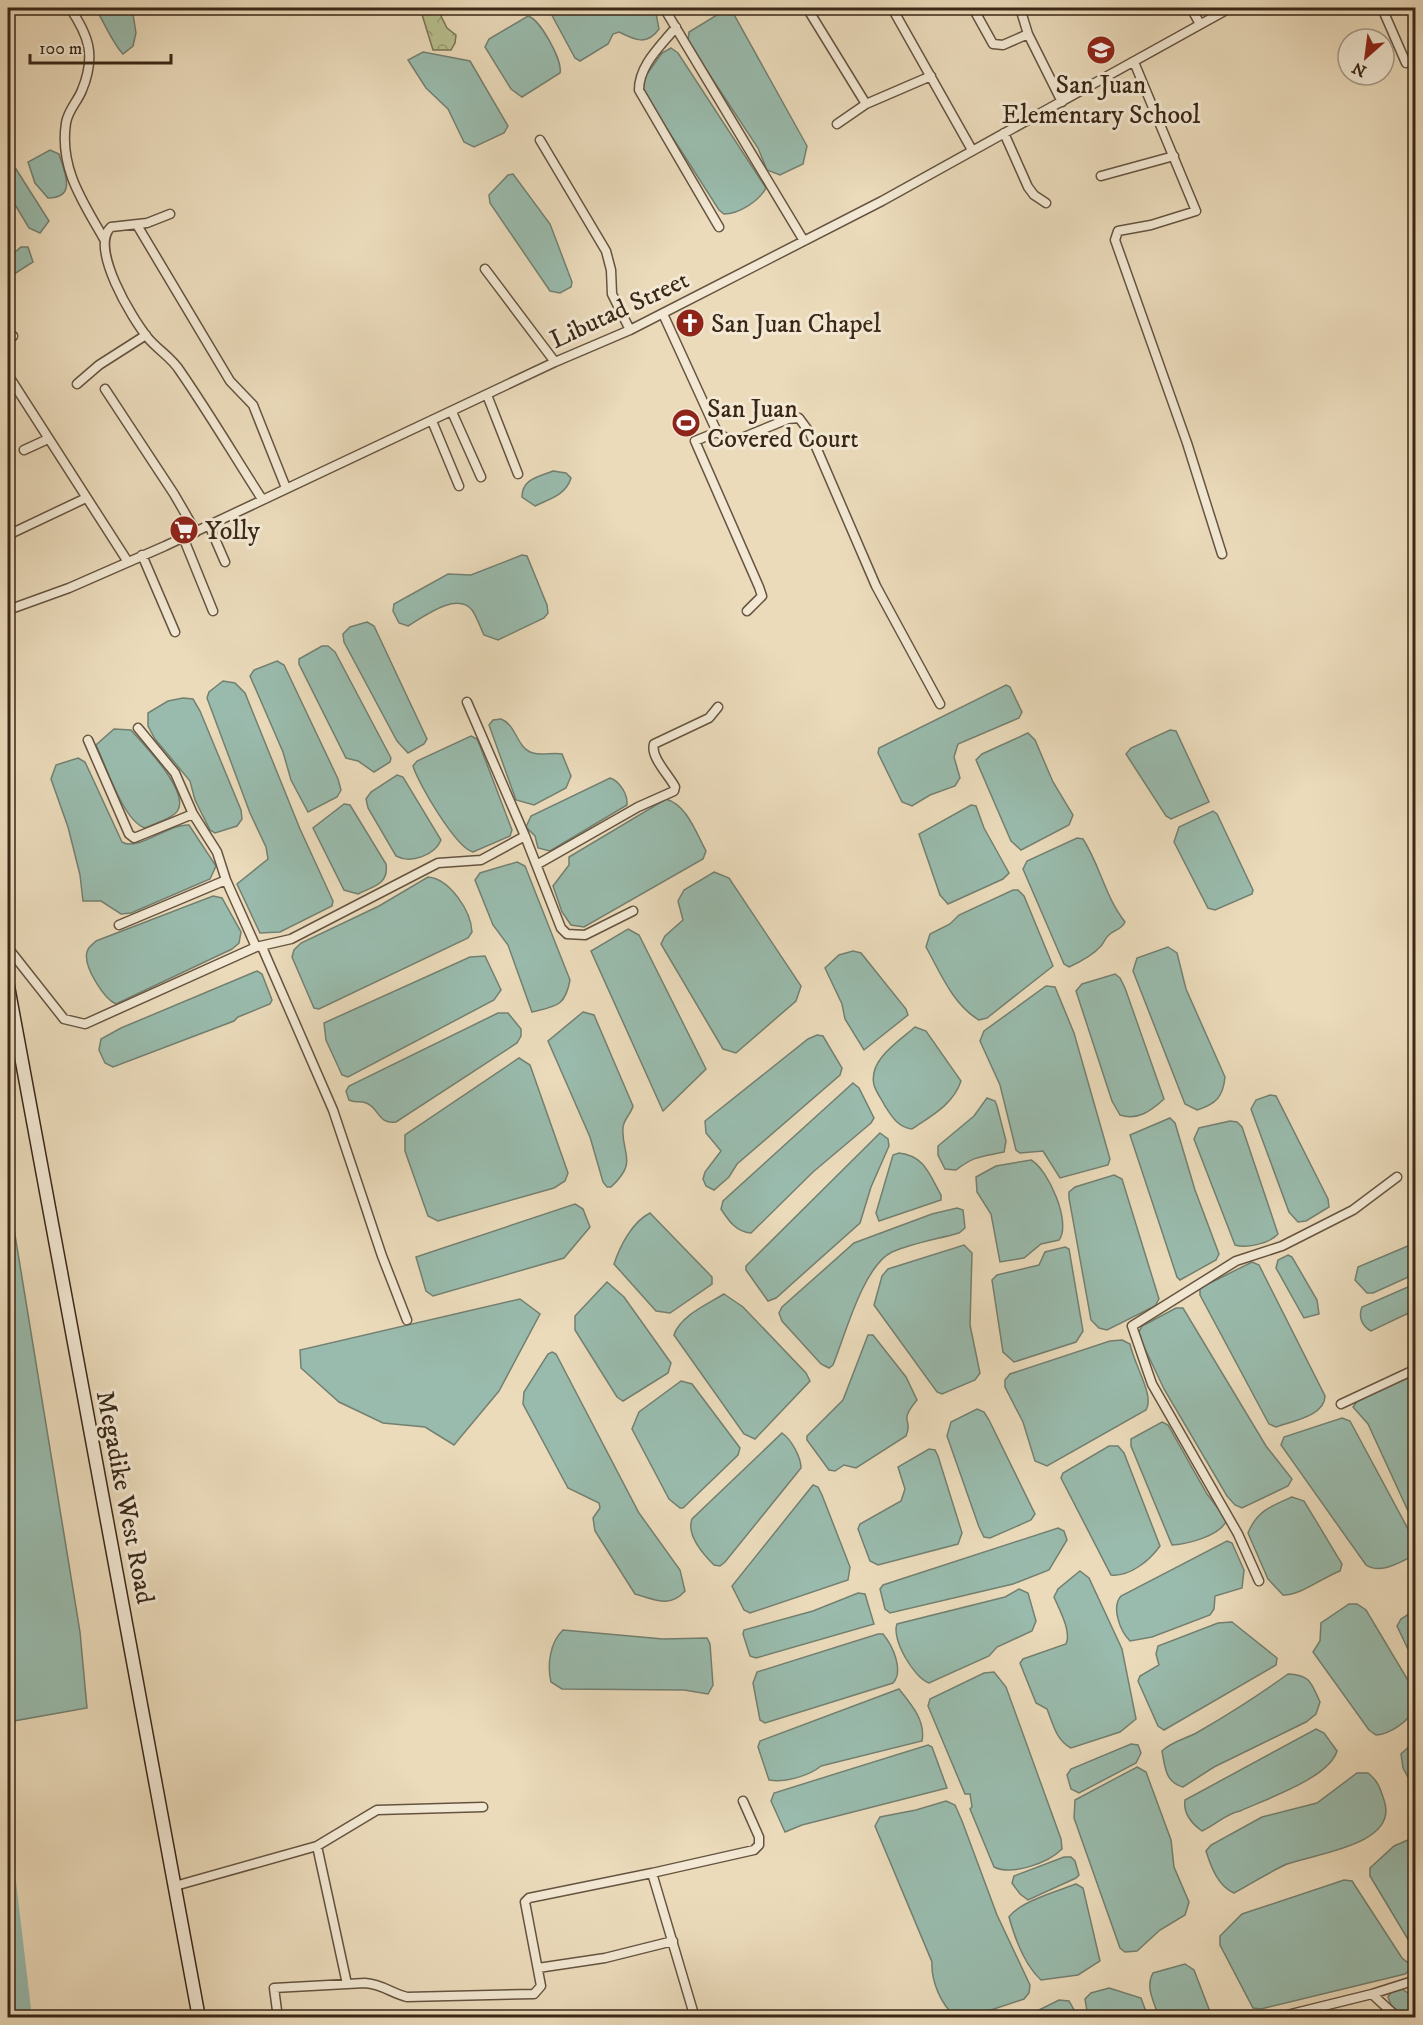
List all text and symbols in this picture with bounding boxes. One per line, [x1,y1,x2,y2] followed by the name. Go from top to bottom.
[30,27,171,65] scale bar
[1336,27,1396,87] north arrow
[1085,34,1117,66] school or university icon: San Juan Elementary School
[39,38,82,60] text: 100 m
[1349,57,1370,81] text: N
[1002,69,1201,132] place label: San Juan Elementary School
[545,264,694,357] street label: Libutad Street
[674,307,706,339] church icon: San Juan Chapel
[711,308,881,341] place label: San Juan Chapel
[707,393,859,456] place label: San Juan Covered Court
[670,407,702,439] sports icon: San Juan Covered Court
[168,514,200,546] supermarket icon: Yolly
[205,515,261,548] place label: Yolly
[88,1388,161,1607] street label: Megadike West Road

